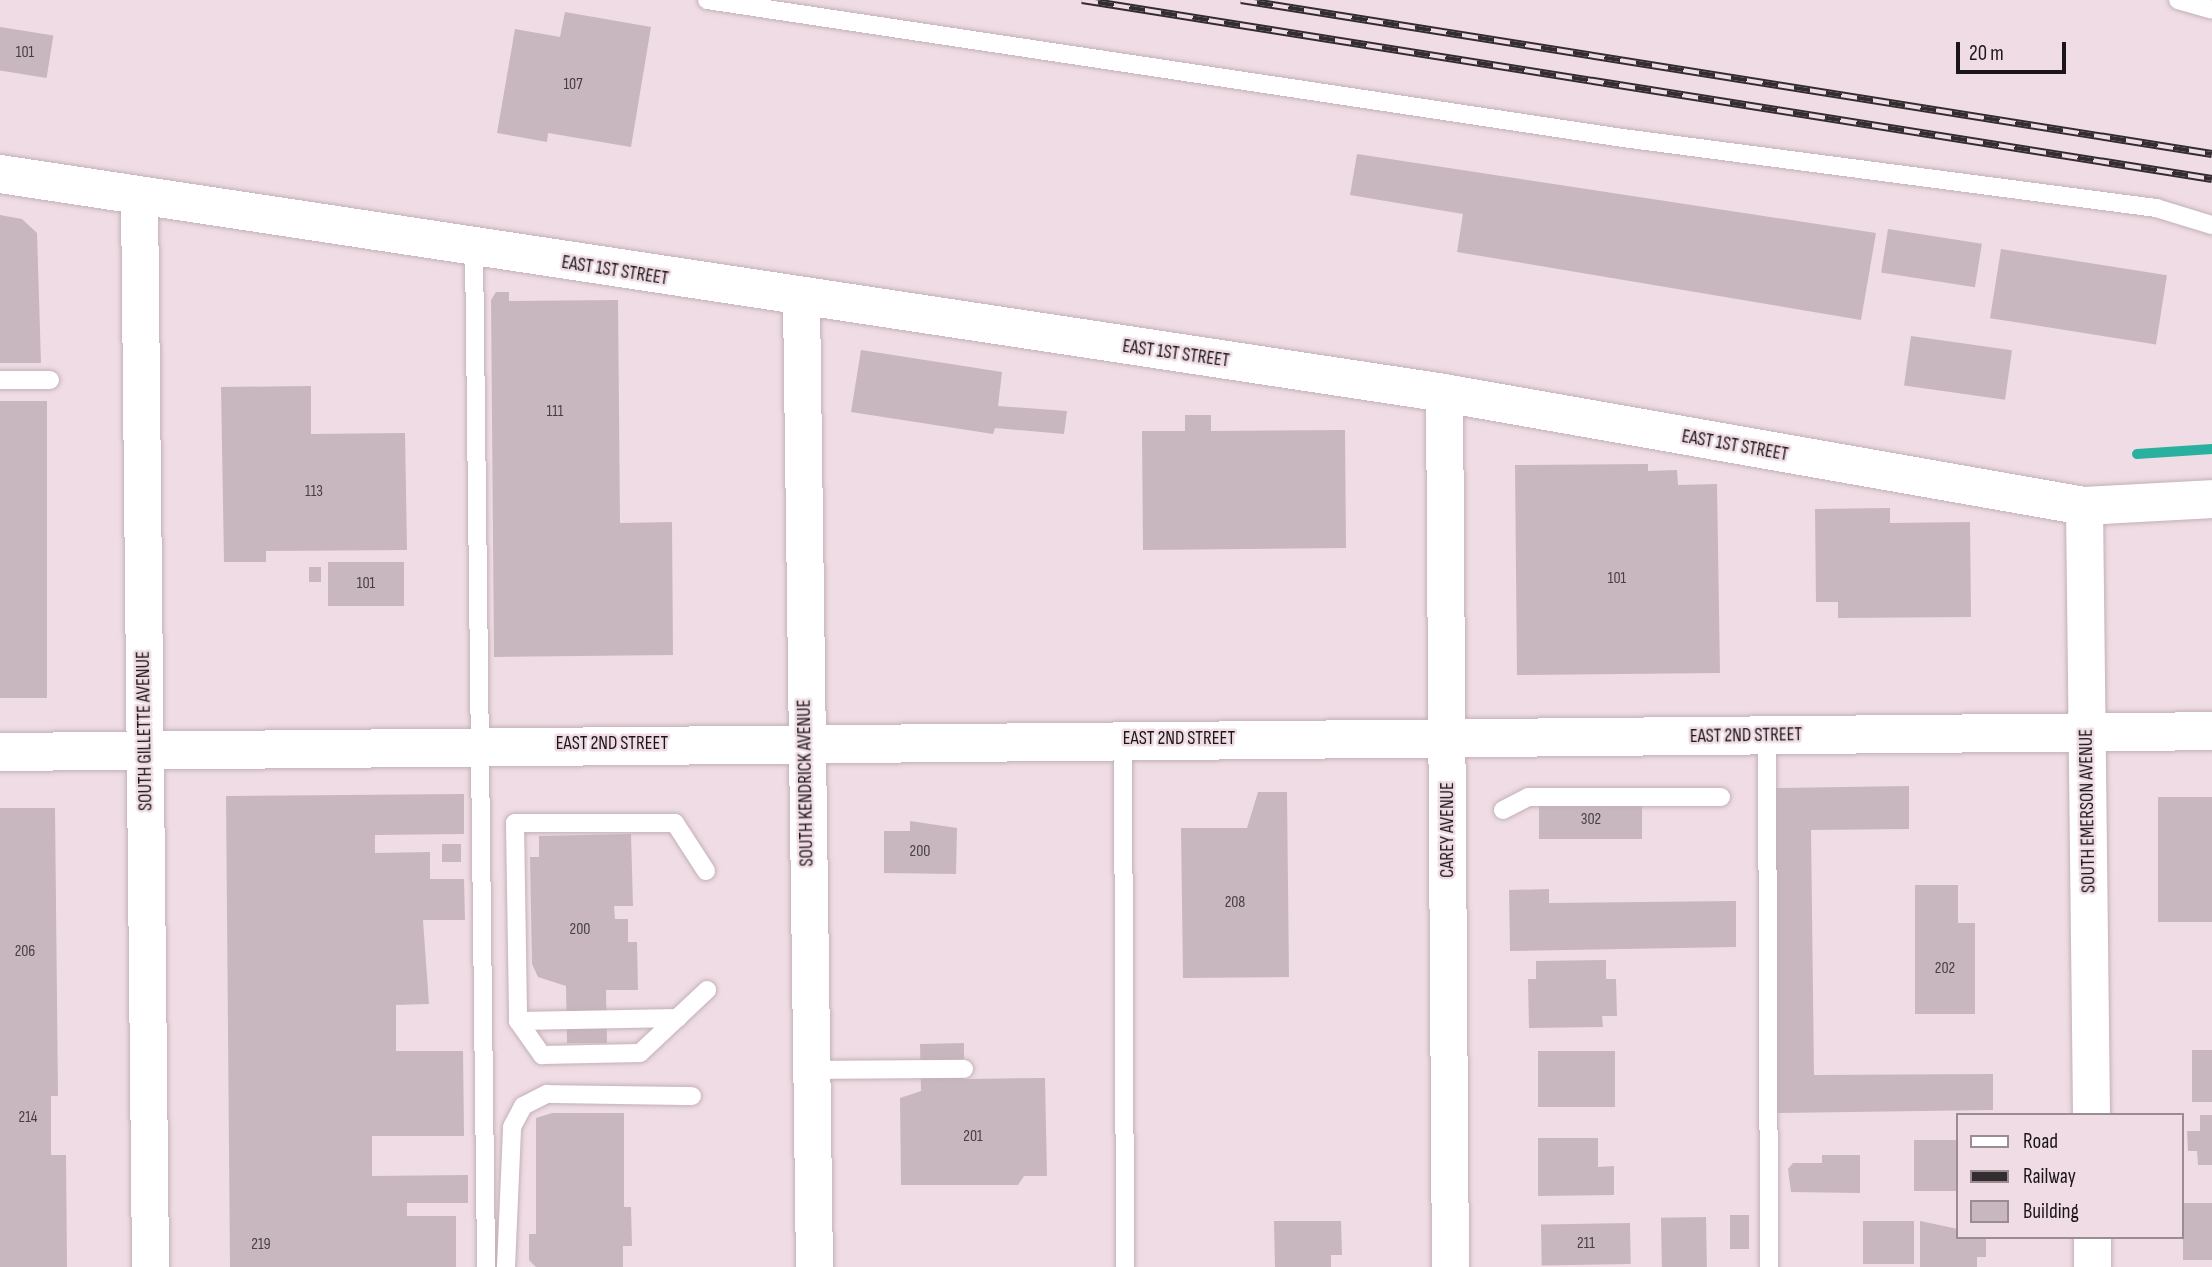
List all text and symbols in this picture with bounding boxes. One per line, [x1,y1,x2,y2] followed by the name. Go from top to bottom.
[1960,28,2070,72] scale bar
[1969,41,2004,66] text: 20 m
[16,43,34,63] house number: 101
[563,75,583,95] house number: 107
[560,251,670,291] street label: EAST 1ST STREET
[1121,335,1231,373] street label: EAST 1ST STREET
[547,402,563,422] house number: 111
[1680,425,1790,467] street label: EAST 1ST STREET
[305,482,323,502] house number: 113
[1608,569,1626,589] house number: 101
[357,574,375,594] house number: 101
[132,651,158,811] street label: SOUTH GILLETTE AVENUE
[793,699,819,867] street label: SOUTH KENDRICK AVENUE
[1690,724,1802,748] street label: EAST 2ND STREET
[1123,728,1235,750] street label: EAST 2ND STREET
[2075,729,2101,893] street label: SOUTH EMERSON AVENUE
[556,733,668,755] street label: EAST 2ND STREET
[1437,782,1459,878] street label: CAREY AVENUE
[1581,810,1601,830] house number: 302
[910,842,930,862] house number: 200
[1225,893,1245,913] house number: 208
[570,920,590,940] house number: 200
[15,942,35,962] house number: 206
[1935,959,1955,979] house number: 202
[19,1108,37,1128] house number: 214
[1956,1113,2184,1239] legend
[963,1127,983,1147] house number: 201
[2023,1129,2058,1154] text: Road
[2023,1164,2076,1189] text: Railway
[2023,1199,2079,1224] text: Building
[1577,1234,1595,1254] house number: 211
[251,1235,271,1255] house number: 219

